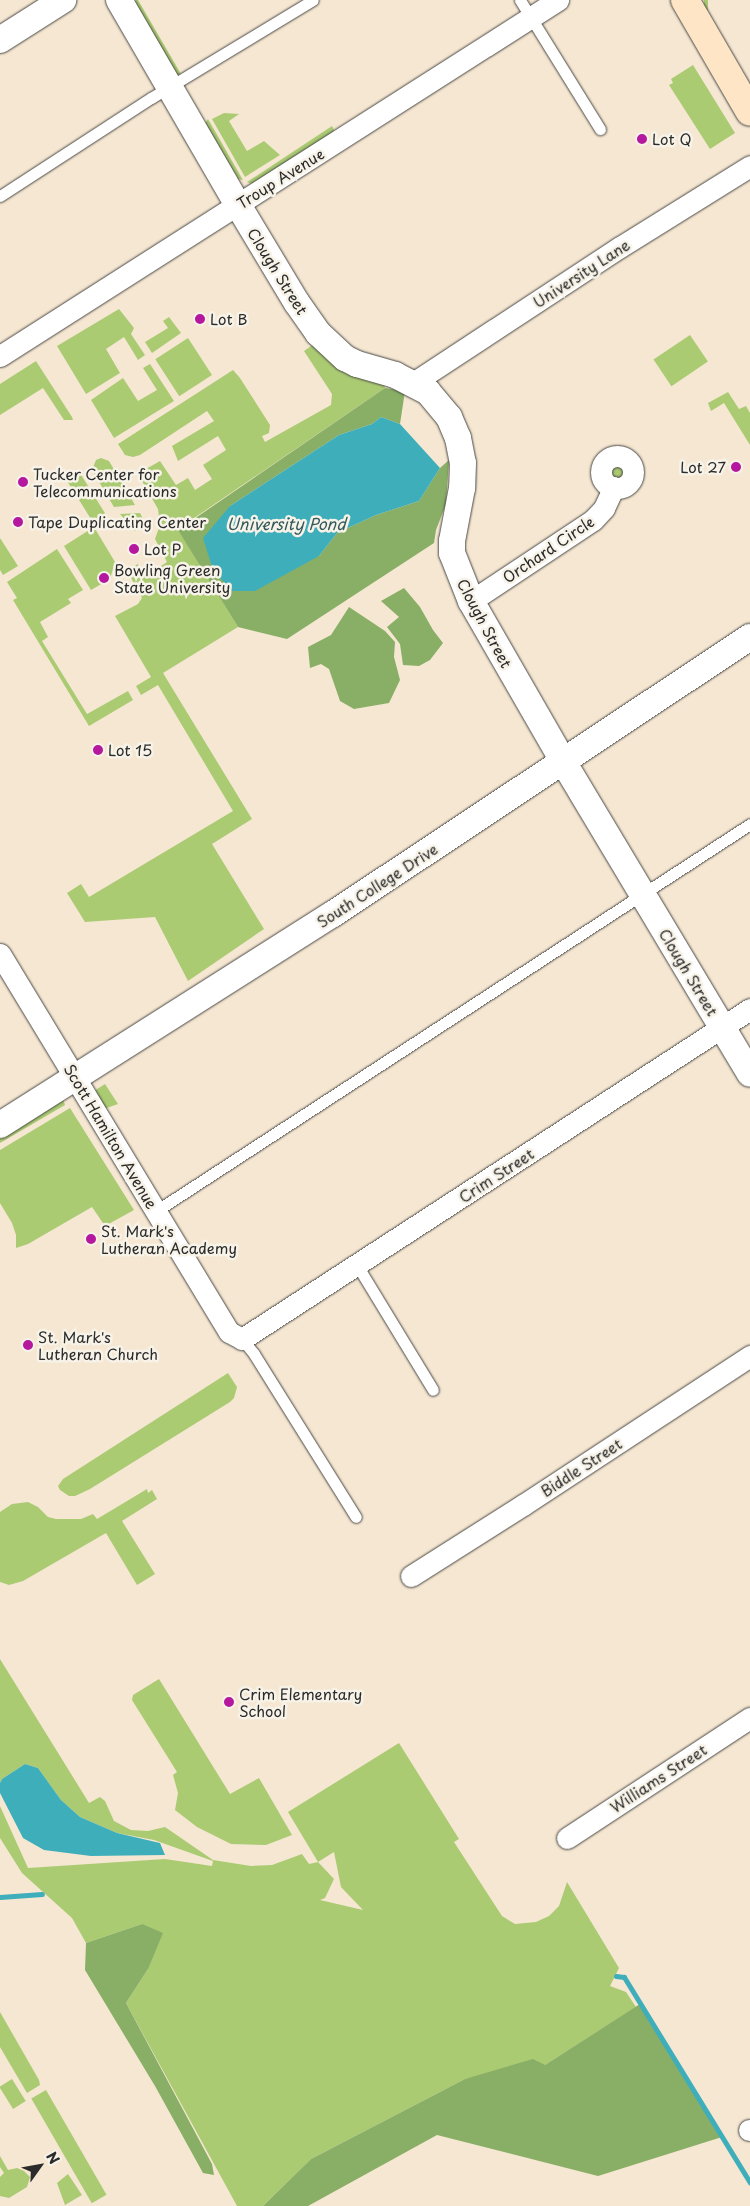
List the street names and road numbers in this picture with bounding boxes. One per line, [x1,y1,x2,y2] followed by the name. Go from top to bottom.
[234,144,326,212] street label: Troup Avenue
[244,224,312,318] street label: Clough Street
[529,235,633,311] street label: University Lane
[498,511,598,587] street label: Orchard Circle
[454,575,516,671] street label: Clough Street
[313,839,441,931] street label: South College Drive
[656,925,722,1019] street label: Clough Street
[61,1061,161,1211] street label: Scott Hamilton Avenue
[455,1144,537,1206] street label: Crim Street
[537,1434,625,1500] street label: Biddle Street
[606,1740,710,1816] street label: Williams Street

